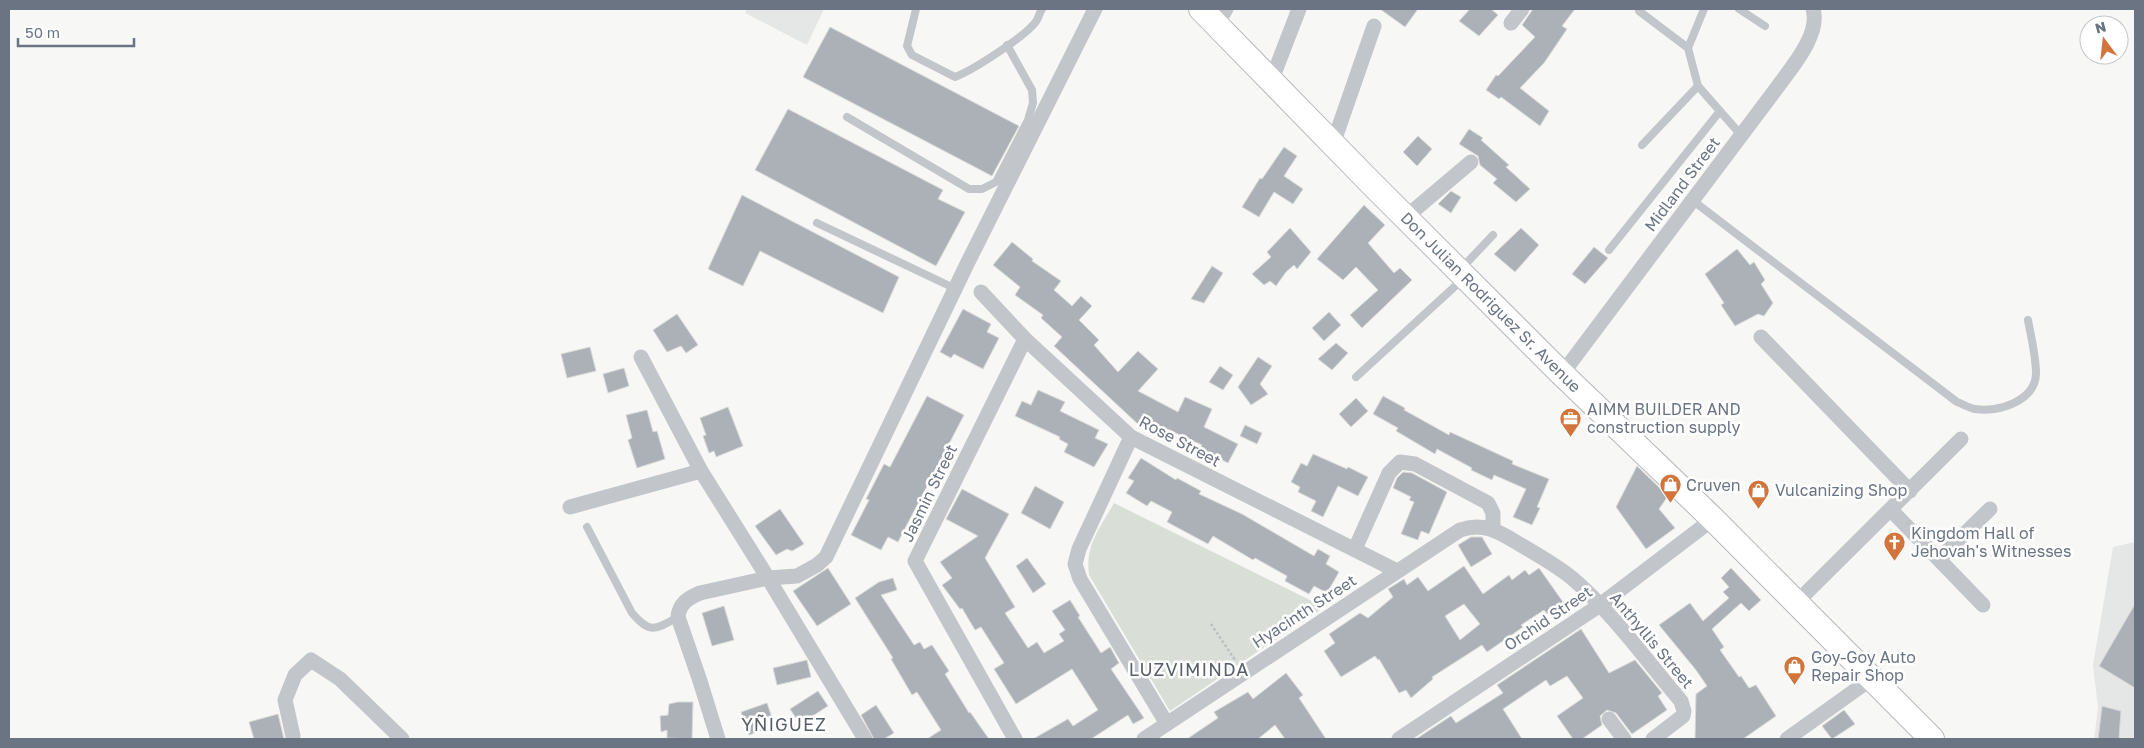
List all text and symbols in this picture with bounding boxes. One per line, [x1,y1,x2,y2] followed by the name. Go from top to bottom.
[18,15,134,47] scale bar
[2079,15,2129,65] north arrow
[2093,17,2108,37] text: N
[25,23,60,41] text: 50 m
[1640,133,1724,235] street label: Midland Street
[1397,208,1585,396] street label: Don Julian Rodriguez Sr. Avenue
[1587,399,1741,437] place label: AIMM BUILDER AND construction supply
[1559,406,1583,437] office icon: AIMM BUILDER AND construction supply
[1136,411,1224,471] street label: Rose Street
[897,441,961,545] street label: Jasmin Street
[1658,473,1682,504] shop icon: Cruven
[1686,475,1741,495] place label: Cruven
[1747,478,1771,509] shop icon: Vulcanizing Shop
[1775,480,1907,500] place label: Vulcanizing Shop
[1911,523,2071,561] place label: Kingdom Hall of Jehovah's Witnesses
[1883,530,1907,561] church icon: Kingdom Hall of Jehovah's Witnesses
[1248,570,1360,652] street label: Hyacinth Street
[1500,581,1596,655] street label: Orchid Street
[1606,588,1698,692] street label: Anthyllis Street
[1811,647,1916,685] place label: Goy-Goy Auto Repair Shop
[1783,654,1807,685] shop icon: Goy-Goy Auto Repair Shop
[1129,658,1249,680] district label: LUZVIMINDA
[741,713,827,735] district label: YÑIGUEZ

